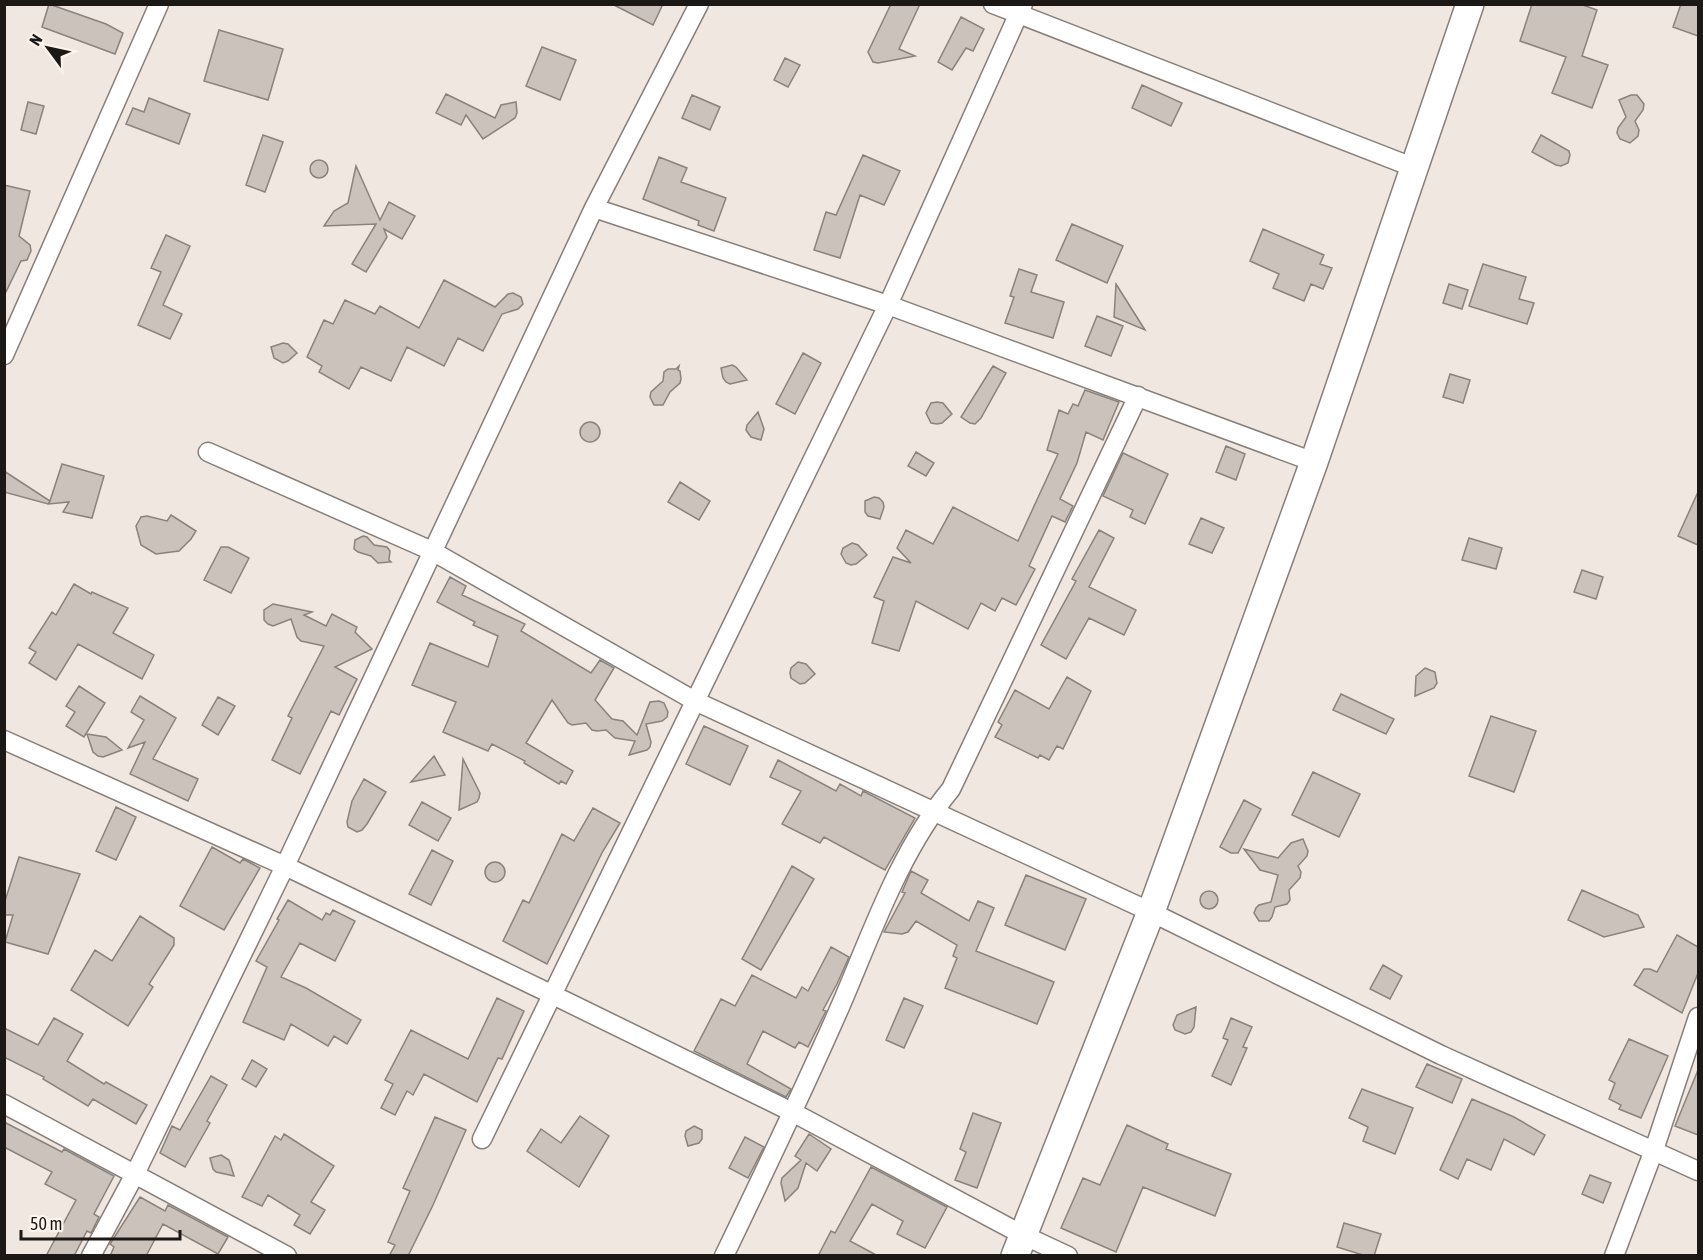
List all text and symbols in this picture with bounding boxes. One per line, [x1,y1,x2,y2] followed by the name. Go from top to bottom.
[18,18,78,78] north arrow
[25,31,46,49] text: N
[21,1203,180,1241] scale bar
[30,1213,62,1234] text: 50 m

